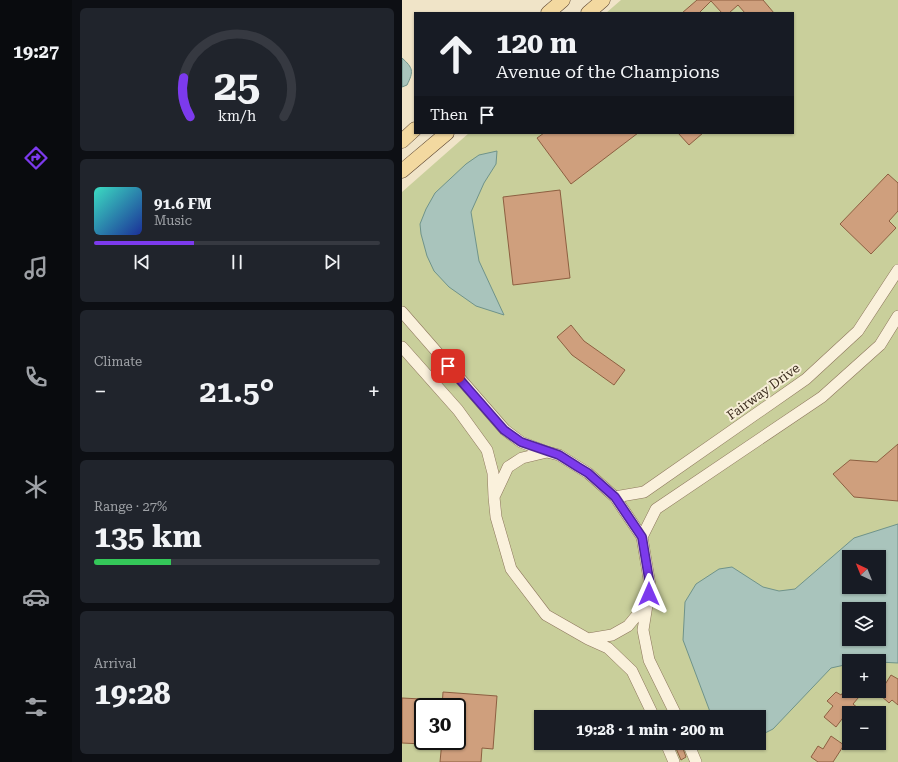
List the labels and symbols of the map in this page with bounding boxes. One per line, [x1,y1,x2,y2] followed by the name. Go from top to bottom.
[431,349,465,383] pin
[724,360,803,423] street label: Fairway Drive
[842,550,886,594] north arrow
[628,573,670,615] position arrow
[414,698,466,750] speed limit sign: 30

